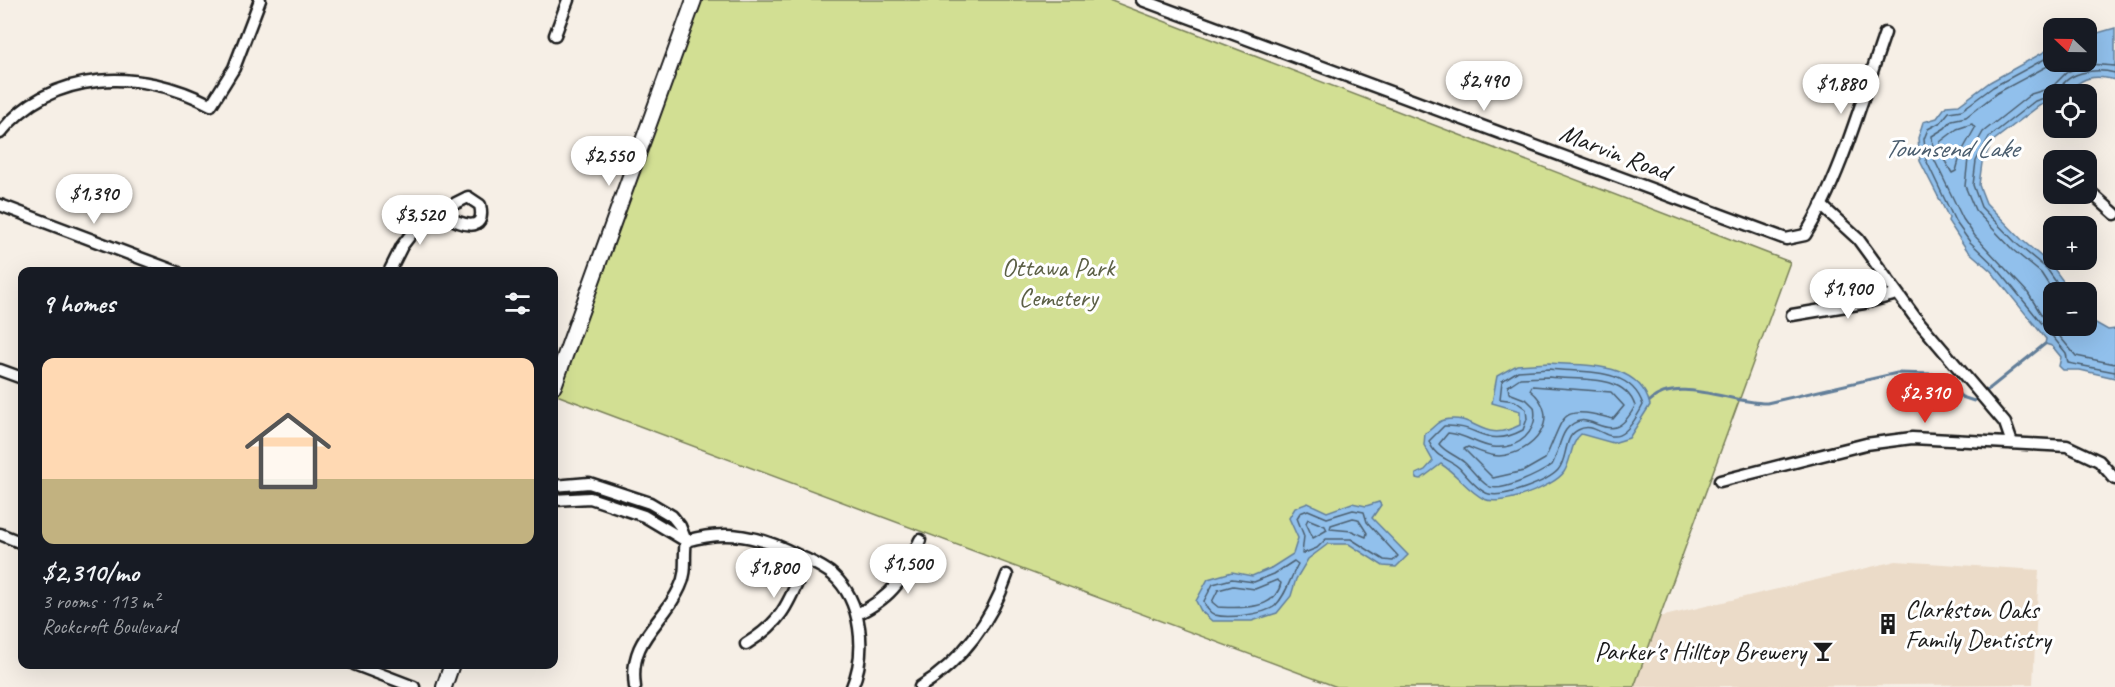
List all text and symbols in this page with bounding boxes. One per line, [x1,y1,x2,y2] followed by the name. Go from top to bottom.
[2043,18,2097,72] north arrow
[2043,18,2097,336] map controls
[1435,61,1533,112] pin: $2,490
[1792,64,1890,115] pin: $1,880
[1460,68,1508,93] text: $2,490
[1817,71,1865,96] text: $1,880
[2043,84,2097,138] button: locate
[1555,116,1678,189] street label: Marvin Road
[1884,131,2022,165] water label: Townsend Lake
[560,136,658,187] pin: $2,550
[585,143,633,168] text: $2,550
[2043,150,2097,204] button: layers
[45,174,143,225] pin: $1,390
[70,181,118,206] text: $1,390
[371,195,469,246] pin: $3,520
[396,202,444,227] text: $3,520
[2043,216,2097,270] button: +
[1002,251,1116,314] park label: Ottawa Park Cemetery
[1799,269,1897,320] pin: $1,900
[1824,276,1872,301] text: $1,900
[2043,282,2097,336] button: −
[42,287,115,320] text: 9 homes
[501,287,534,320] icon: filters
[1876,373,1974,424] pin: $2,310
[1901,380,1949,405] text: $2,310
[234,397,342,505] icon: home
[859,544,957,595] pin: $1,500
[725,548,823,599] pin: $1,800
[884,551,932,576] text: $1,500
[750,555,798,580] text: $1,800
[42,556,139,589] text: $2,310/mo
[42,589,159,614] text: 3 rooms · 113 m²
[1905,593,2053,656] place label: Clarkston Oaks Family Dentistry
[1876,612,1900,636] building icon: Clarkston Oaks Family Dentistry
[42,614,177,639] text: Rockcroft Boulevard
[1595,635,1808,668] place label: Parker's Hilltop Brewery
[1811,639,1835,663] bar icon: Parker's Hilltop Brewery

